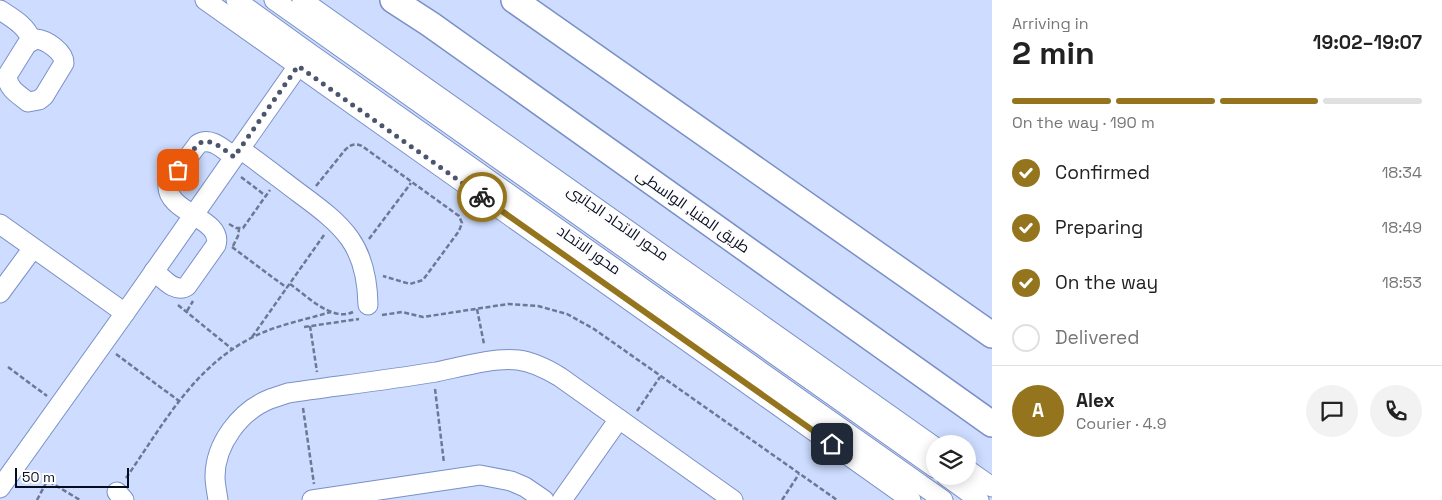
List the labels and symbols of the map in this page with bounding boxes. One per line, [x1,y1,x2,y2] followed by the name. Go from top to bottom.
[157,149,199,191] pin
[632,164,754,258] street label: طريق المنيا, الواسطى
[457,172,507,222] courier
[564,181,672,265] street label: محور الاتحاد الجانبى
[554,222,624,278] street label: محور الاتحاد
[811,423,853,465] pin
[15,465,129,488] scale bar

